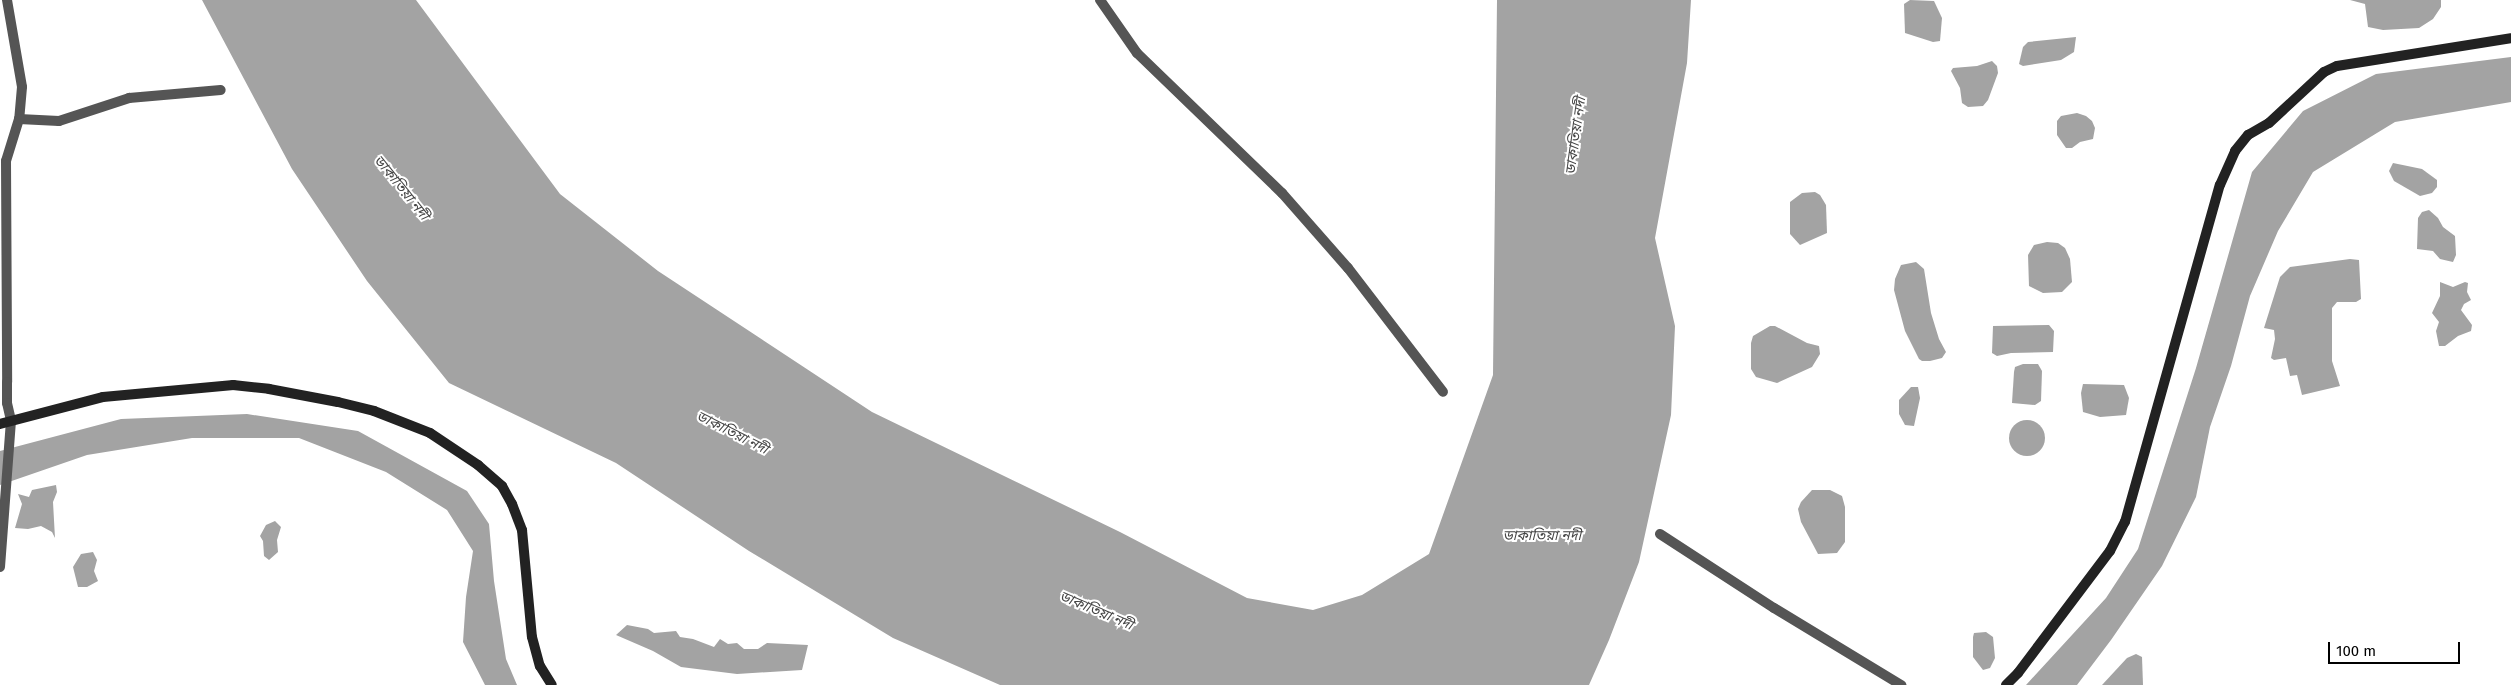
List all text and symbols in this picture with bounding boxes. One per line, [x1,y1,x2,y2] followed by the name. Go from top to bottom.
[1562,96,1590,176] water label: ডাকাতিয়া নদী
[370,152,432,224] water label: ডাকাতিয়া নদী
[693,408,771,458] water label: ডাকাতিয়া নদী
[1503,528,1581,544] water label: ডাকাতিয়া নদী
[1057,588,1135,634] water label: ডাকাতিয়া নদী
[2331,632,2464,664] scale bar
[2336,642,2376,660] text: 100 m

